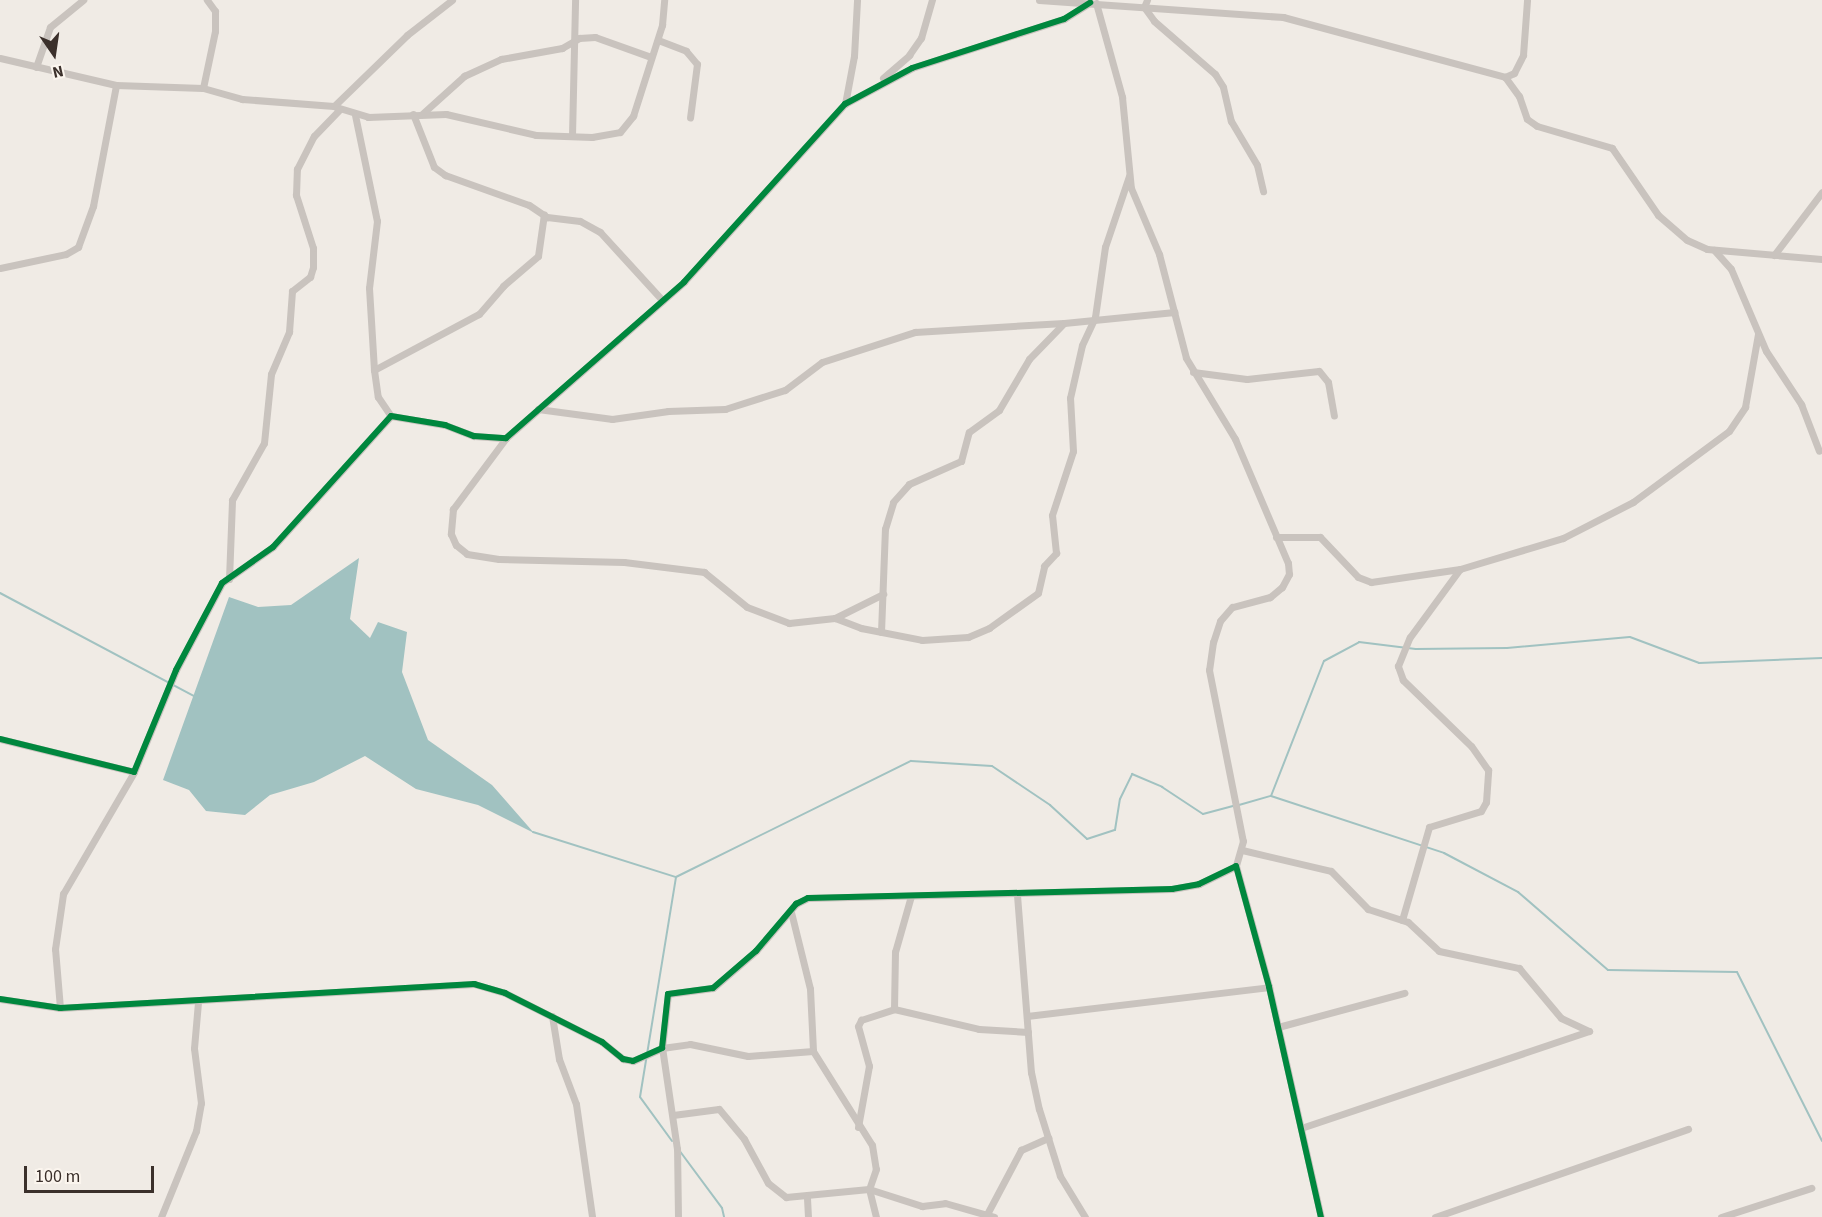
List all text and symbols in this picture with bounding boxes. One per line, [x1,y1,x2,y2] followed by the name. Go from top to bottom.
[24,24,84,84] north arrow
[50,60,66,83] text: N
[27,1154,158,1192] scale bar
[35,1164,80,1189] text: 100 m

